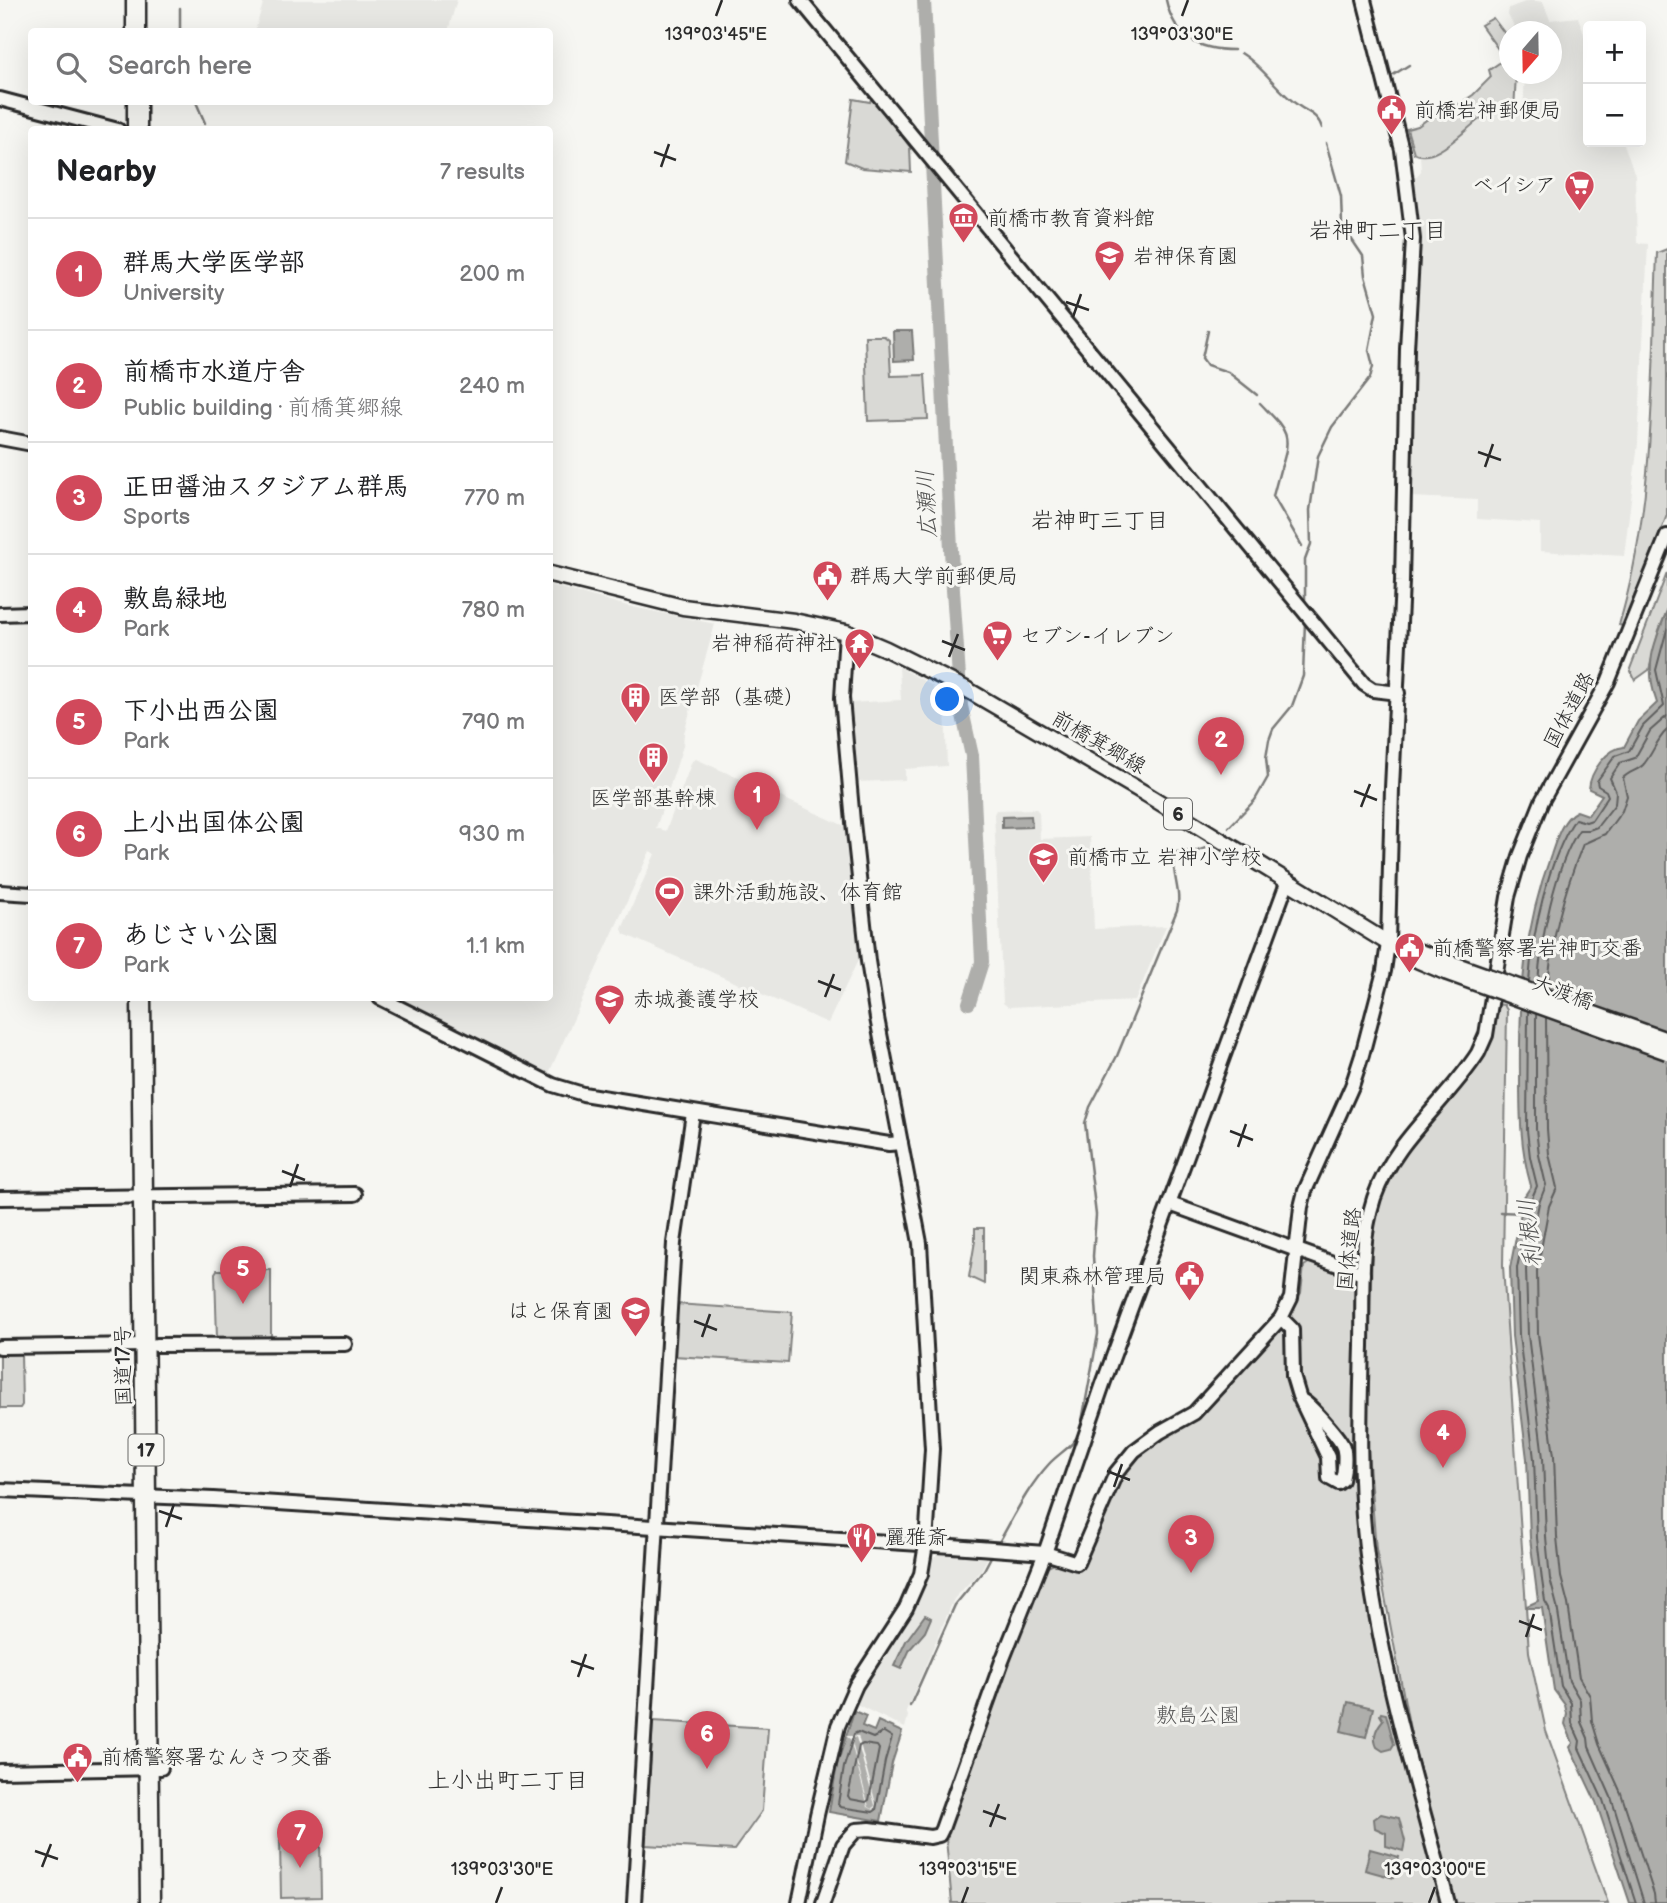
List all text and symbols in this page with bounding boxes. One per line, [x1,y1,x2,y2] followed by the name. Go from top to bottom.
[1499,21,1562,84] north arrow
[1583,21,1646,147] map controls
[1583,21,1646,84] button: +
[665,24,767,45] text: 139°03'45"E
[1131,24,1233,45] text: 139°03'30"E
[28,28,553,105] search box
[52,48,90,86] icon: search
[108,51,252,82] text: Search here
[1583,84,1646,147] button: −
[1374,93,1408,137] public building icon: 前橋岩神郵便局
[1414,98,1561,123] place label: 前橋岩神郵便局
[56,154,156,190] text: Nearby
[440,158,525,186] text: 7 results
[1562,168,1596,212] supermarket icon: ベイシア
[1472,173,1556,198] place label: ベイシア
[947,201,981,245] museum icon: 前橋市教育資料館
[987,206,1155,231] place label: 前橋市教育資料館
[1309,217,1447,245] district label: 岩神町二丁目
[1093,239,1127,283] school or university icon: 岩神保育園
[1133,244,1238,269] place label: 岩神保育園
[123,248,305,279] text: 群馬大学医学部
[74,260,84,288] text: 1
[459,260,525,288] text: 200 m
[123,279,224,307] text: University
[123,357,305,388] text: 前橋市水道庁舎
[72,372,86,400] text: 2
[459,372,525,400] text: 240 m
[123,394,403,422] text: Public building · 前橋箕郷線
[911,469,943,539] water label: 広瀬川
[123,472,409,503] text: 正田醤油スタジアム群馬
[72,484,86,512] text: 3
[464,484,525,512] text: 770 m
[123,503,190,531] text: Sports
[1031,507,1169,535] district label: 岩神町三丁目
[810,559,844,603] public building icon: 群馬大学前郵便局
[850,564,1018,589] place label: 群馬大学前郵便局
[123,584,227,615] text: 敷島緑地
[72,596,86,624] text: 4
[462,596,525,624] text: 780 m
[123,615,169,643] text: Park
[980,619,1014,663] supermarket icon: セブン-イレブン
[1020,624,1175,649] place label: セブン-イレブン
[843,626,877,670] temple icon: 岩神稲荷神社
[711,631,837,656] place label: 岩神稲荷神社
[1539,667,1600,753] street label: 国体道路
[618,680,652,724] building icon: 医学部（基礎）
[930,682,964,716] your location
[658,685,805,710] place label: 医学部（基礎）
[123,696,279,727] text: 下小出西公園
[1047,705,1150,780] street label: 前橋箕郷線
[72,708,86,736] text: 5
[462,708,525,736] text: 790 m
[1198,717,1244,775] pin: 2
[123,727,169,755] text: Park
[636,741,670,785] building icon: 医学部基幹棟
[734,772,780,830] pin: 1
[590,786,716,811] place label: 医学部基幹棟
[1164,799,1192,830] road number: 6
[123,808,305,839] text: 上小出国体公園
[72,820,86,848] text: 6
[459,820,525,848] text: 930 m
[123,839,169,867] text: Park
[1027,840,1061,884] school or university icon: 前橋市立 岩神小学校
[1067,845,1262,870] place label: 前橋市立 岩神小学校
[653,875,687,919] sports icon: 課外活動施設、体育館
[693,880,903,905] place label: 課外活動施設、体育館
[123,920,279,951] text: あじさい公園
[1392,931,1426,975] public building icon: 前橋警察署岩神町交番
[73,932,85,960] text: 7
[466,932,525,960] text: 1.1 km
[1432,936,1642,961] place label: 前橋警察署岩神町交番
[123,951,169,979] text: Park
[1529,970,1597,1015] street label: 大渡橋
[593,982,627,1026] school or university icon: 赤城養護学校
[633,987,759,1012] place label: 赤城養護学校
[1512,1197,1548,1269] water label: 利根川
[1333,1206,1366,1292] street label: 国体道路
[220,1246,266,1304] pin: 5
[1172,1259,1206,1303] public building icon: 関東森林管理局
[1019,1264,1166,1289] place label: 関東森林管理局
[619,1294,653,1338] school or university icon: はと保育園
[508,1299,613,1324] place label: はと保育園
[110,1325,137,1407] street label: 国道17号
[1420,1410,1466,1468] pin: 4
[128,1434,164,1466] road number: 17
[1168,1515,1214,1573] pin: 3
[845,1520,879,1564] restaurant icon: 麗雅斎
[885,1525,948,1550] place label: 麗雅斎
[1156,1703,1240,1728] park label: 敷島公園
[684,1711,730,1769] pin: 6
[61,1740,95,1784] public building icon: 前橋警察署なんきつ交番
[101,1745,332,1770] place label: 前橋警察署なんきつ交番
[428,1767,589,1795] district label: 上小出町二丁目
[277,1810,323,1868] pin: 7
[451,1859,553,1880] text: 139°03'30"E
[919,1859,1017,1880] text: 139°03'15"E
[1384,1859,1486,1880] text: 139°03'00"E

